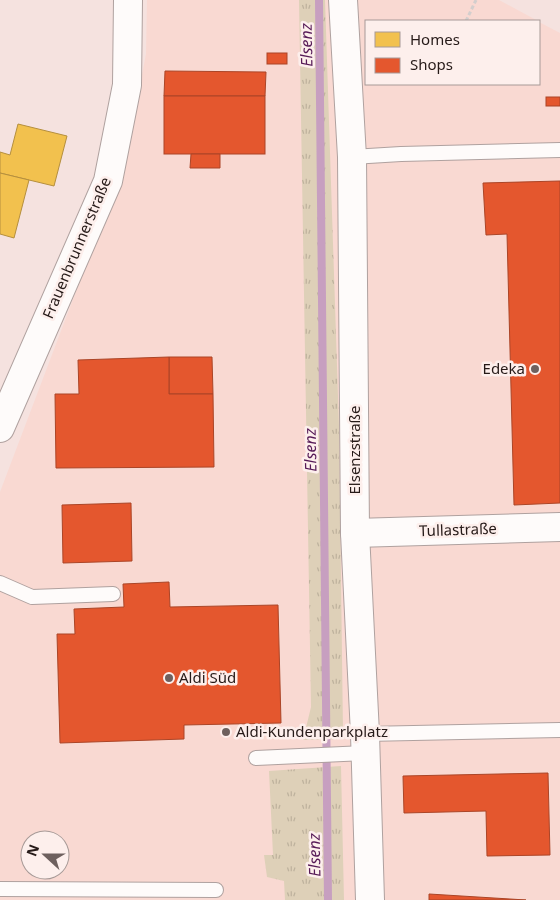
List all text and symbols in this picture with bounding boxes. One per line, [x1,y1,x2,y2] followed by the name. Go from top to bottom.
[365,20,540,85] legend
[295,22,317,67] water label: Elsenz
[410,29,460,49] text: Homes
[410,54,453,74] text: Shops
[37,174,115,321] street label: Frauenbrunnerstraße
[483,358,525,378] place label: Edeka
[529,363,541,375] marker: Edeka
[344,405,364,495] street label: Elsenzstraße
[299,427,321,472] water label: Elsenz
[419,518,497,540] street label: Tullastraße
[179,667,236,687] place label: Aldi Süd
[163,672,175,684] marker: Aldi Süd
[236,721,388,741] place label: Aldi-Kundenparkplatz
[220,726,232,738] marker: Aldi-Kundenparkplatz
[20,830,70,880] north arrow
[303,832,325,877] water label: Elsenz
[21,841,43,859] text: N

